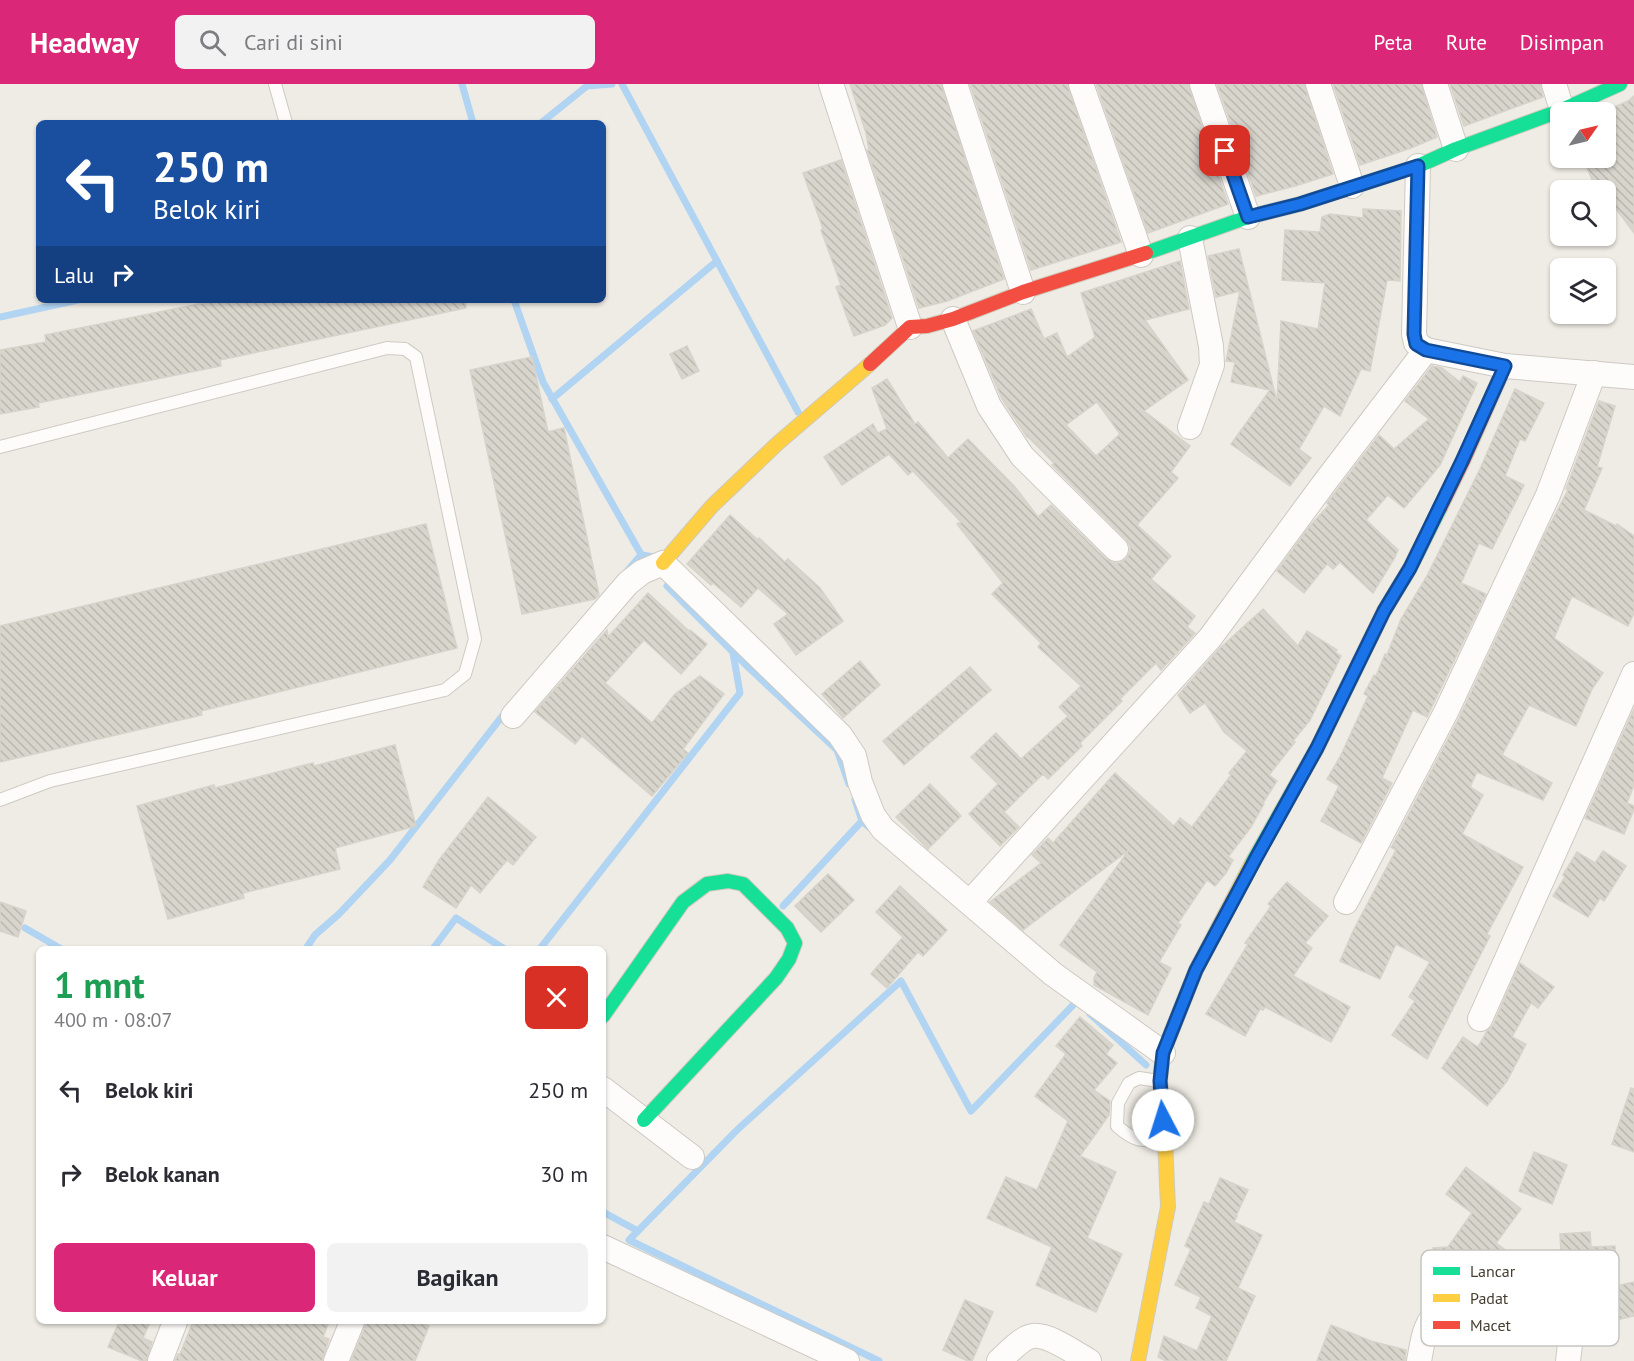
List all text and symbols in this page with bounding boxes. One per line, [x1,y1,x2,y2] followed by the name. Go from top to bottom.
[175,15,595,69] search box
[30,24,139,61] text: Headway
[196,26,229,59] icon: search
[244,28,343,56] text: Cari di sini
[1373,29,1413,56] text: Peta
[1446,29,1487,56] text: Rute
[1520,29,1604,56] text: Disimpan
[1550,102,1616,168] north arrow
[1550,102,1616,324] map controls
[1199,125,1250,176] pin
[1208,134,1241,167] icon: arrive
[153,139,269,194] text: 250 m
[54,144,132,222] icon: left
[1550,180,1616,246] button: search
[153,192,261,226] text: Belok kiri
[106,258,139,291] icon: right
[1550,258,1616,324] button: layers
[54,261,94,289] text: Lalu
[54,961,145,1008] text: 1 mnt
[525,966,588,1029] button: close
[54,1007,172,1033] text: 400 m · 08:07
[54,1074,87,1107] icon: left
[105,1076,194,1104] text: Belok kiri
[528,1076,588,1104] text: 250 m
[1131,1088,1195,1152] position arrow
[54,1158,87,1191] icon: right
[105,1160,220,1188] text: Belok kanan
[540,1160,588,1188] text: 30 m
[54,1243,315,1312] button: Keluar
[327,1243,588,1312] button: Bagikan
[1421,1250,1619,1346] legend
[1470,1261,1516,1281] text: Lancar
[1470,1288,1509,1308] text: Padat
[1470,1315,1512,1335] text: Macet

